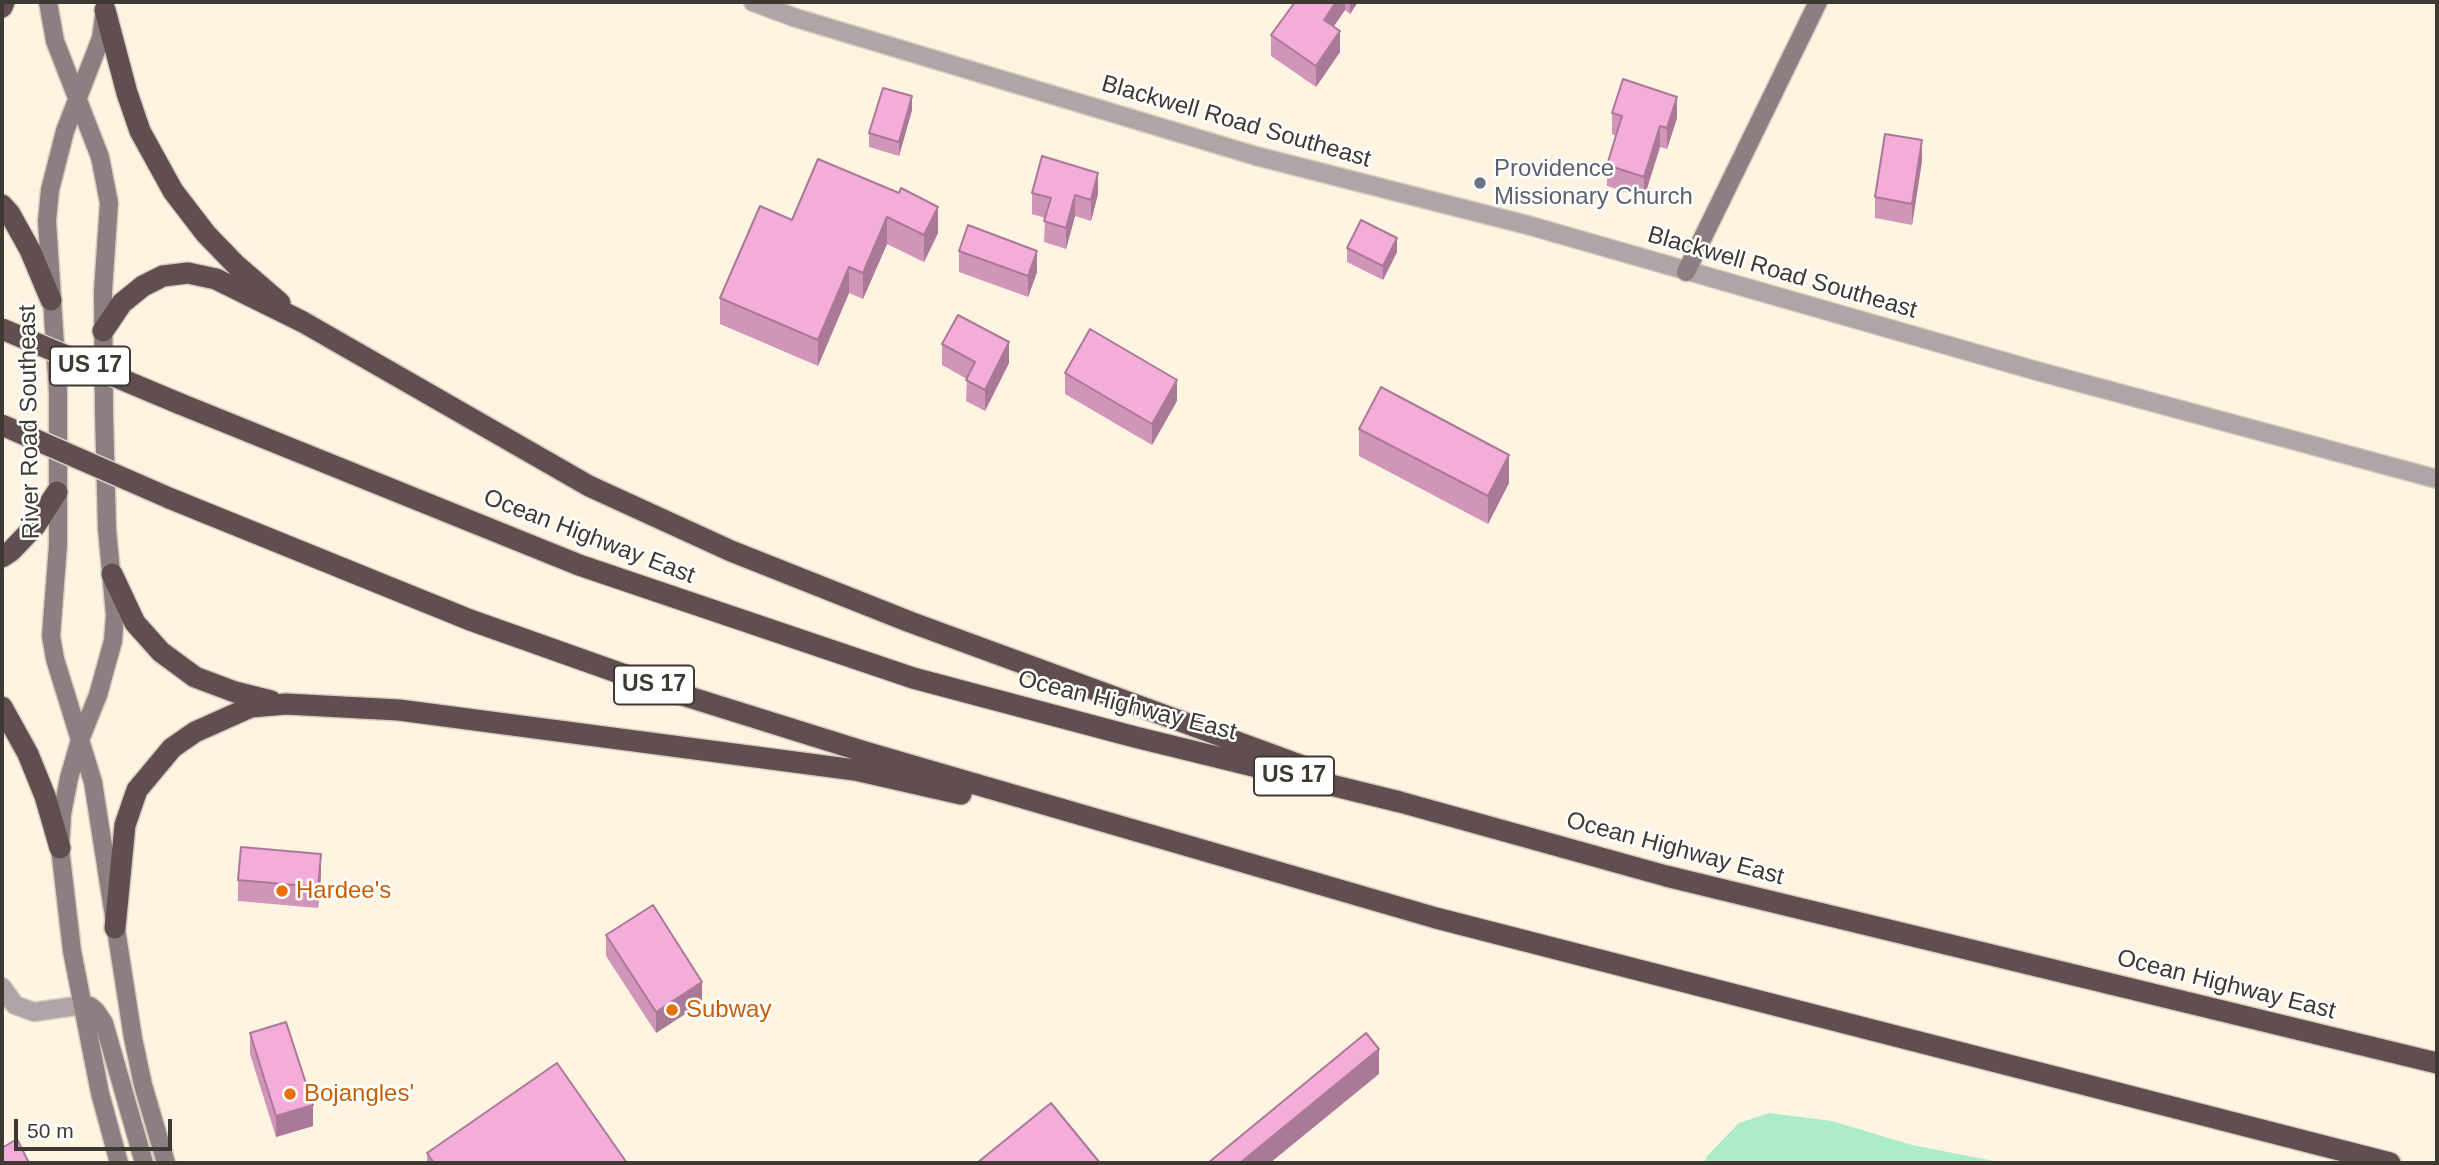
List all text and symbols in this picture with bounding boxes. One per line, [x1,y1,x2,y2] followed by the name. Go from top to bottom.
[1098,70,1374,174] street label: Blackwell Road Southeast
[1494,155,1693,211] place label: Providence Missionary Church
[1472,175,1488,191] marker: Providence Missionary Church
[1644,221,1920,325] street label: Blackwell Road Southeast
[14,304,46,540] street label: River Road Southeast
[50,346,130,386] road number: US 17
[479,483,699,591] street label: Ocean Highway East
[1015,665,1239,747] street label: Ocean Highway East
[614,666,694,705] road number: US 17
[1254,756,1334,796] road number: US 17
[1563,806,1787,892] street label: Ocean Highway East
[296,877,391,905] place label: Hardee's
[274,883,290,899] marker: Hardee's
[2114,944,2338,1026] street label: Ocean Highway East
[686,996,771,1024] place label: Subway
[664,1002,680,1018] marker: Subway
[304,1080,414,1108] place label: Bojangles'
[282,1086,298,1102] marker: Bojangles'
[18,1106,175,1150] scale bar
[27,1119,74,1142] text: 50 m

